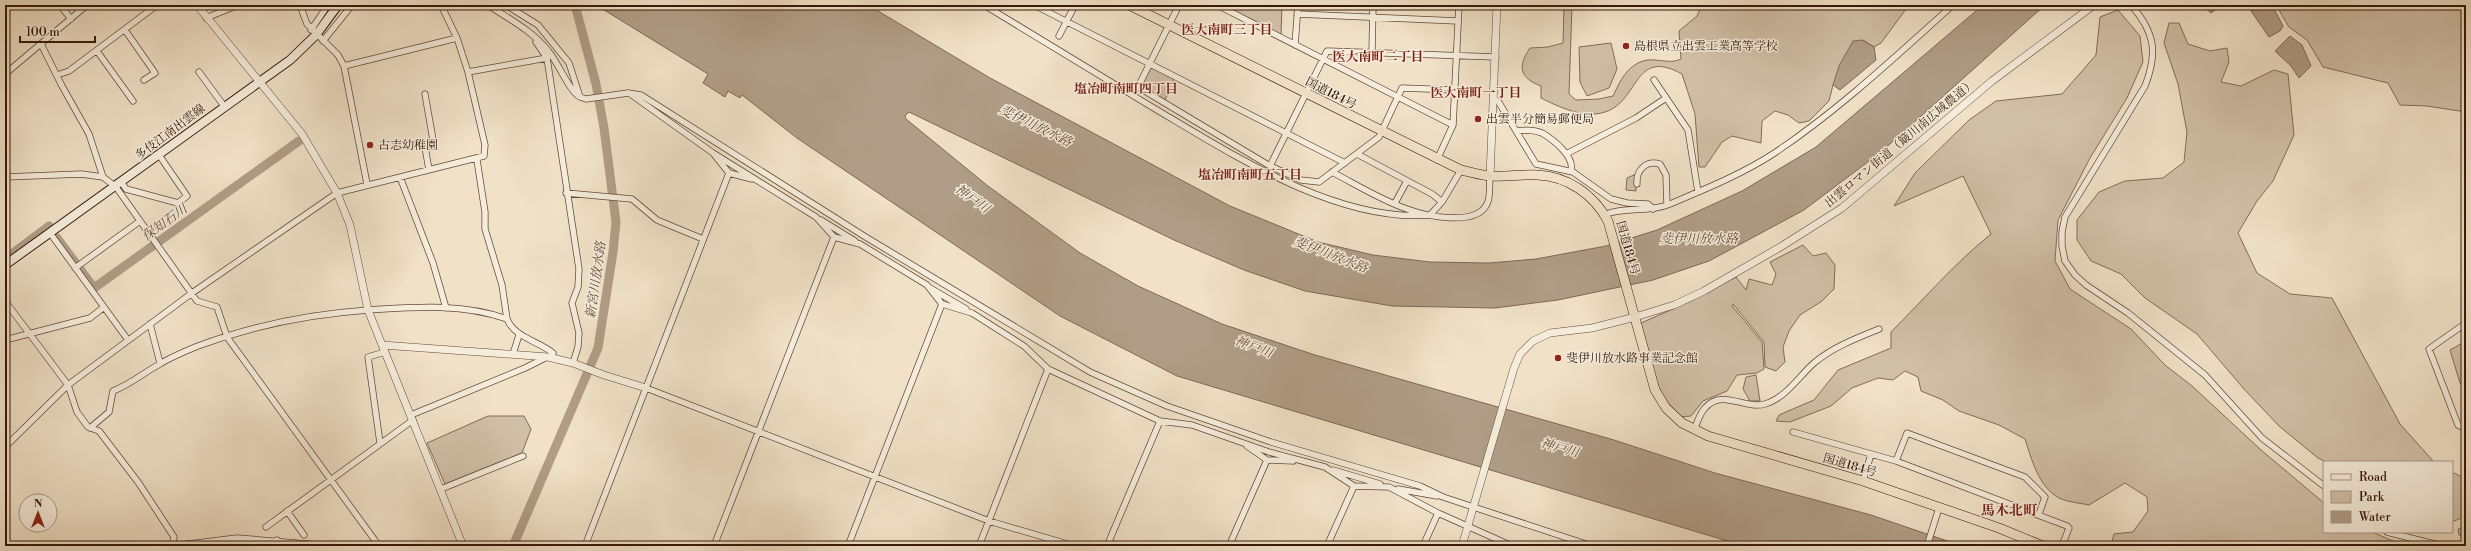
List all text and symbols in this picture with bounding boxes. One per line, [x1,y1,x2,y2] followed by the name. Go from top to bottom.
[20,18,95,44] scale bar
[1181,22,1273,38] district label: 医大南町三丁目
[26,25,60,40] text: 100 m
[1634,39,1778,54] place label: 島根県立出雲工業高等学校
[1621,41,1631,51] marker: 島根県立出雲工業高等学校
[1332,49,1424,65] district label: 医大南町二丁目
[1303,74,1359,113] street label: 国道184号
[1822,76,1979,211] street label: 出雲ロマン街道（簸川南広域農道）
[1074,81,1178,97] district label: 塩冶町南町四丁目
[1430,85,1522,101] district label: 医大南町一丁目
[132,101,208,164] street label: 多伎江南出雲線
[997,102,1075,151] water label: 斐伊川放水路
[1486,112,1594,127] place label: 出雲半分簡易郵便局
[1473,114,1483,124] marker: 出雲半分簡易郵便局
[378,138,438,153] place label: 古志幼稚園
[365,140,375,150] marker: 古志幼稚園
[1198,167,1302,183] district label: 塩冶町南町五丁目
[952,181,995,218] water label: 神戸川
[139,200,192,245] water label: 保知石川
[1613,219,1642,277] street label: 国道184号
[1660,231,1739,247] water label: 斐伊川放水路
[1291,233,1371,277] water label: 斐伊川放水路
[583,239,609,320] water label: 新宮川放水路
[1233,332,1277,362] water label: 神戸川
[1566,351,1698,366] place label: 斐伊川放水路事業記念館
[1553,353,1563,363] marker: 斐伊川放水路事業記念館
[1539,435,1583,462] water label: 神戸川
[1821,451,1879,480] street label: 国道184号
[2323,461,2453,533] legend
[2359,470,2387,485] text: Road
[2359,490,2385,505] text: Park
[18,493,58,533] north arrow
[34,497,43,511] text: N
[1981,502,2038,520] district label: 馬木北町
[2358,510,2391,525] text: Water

